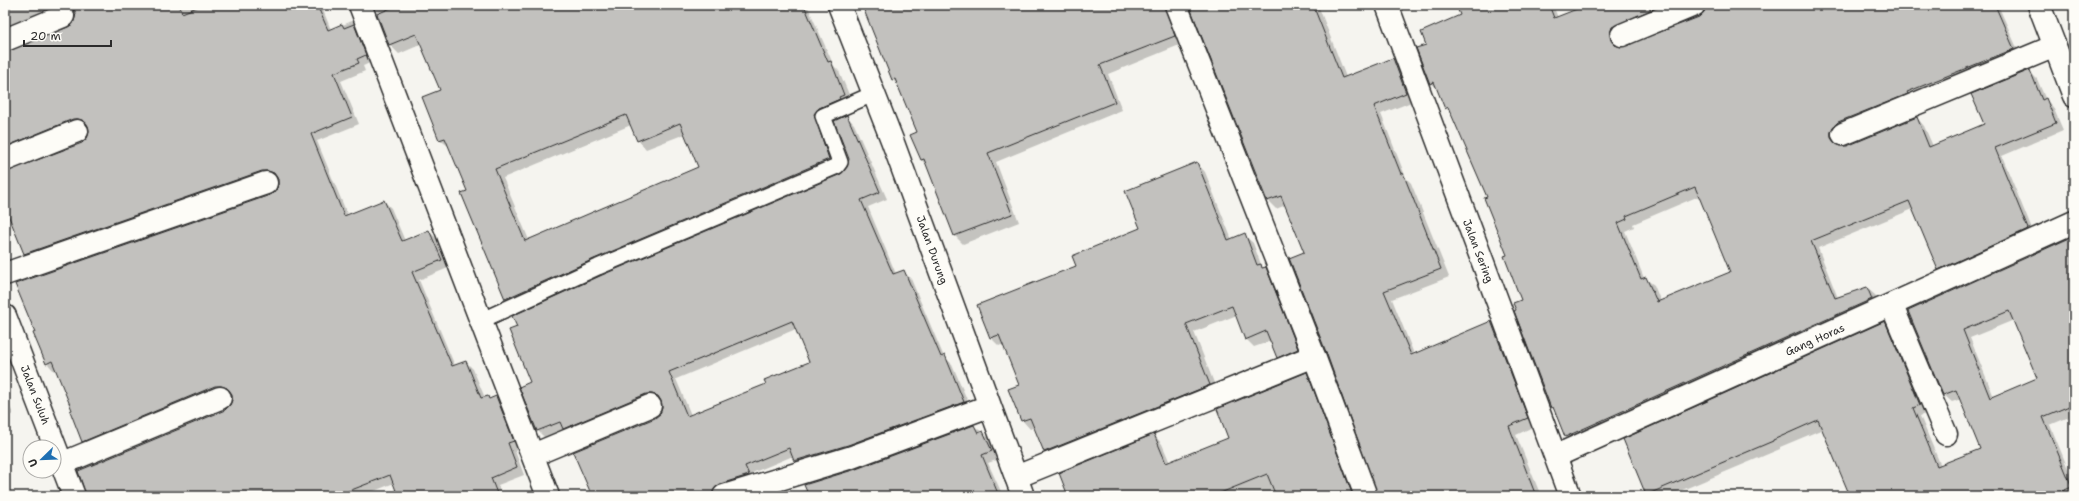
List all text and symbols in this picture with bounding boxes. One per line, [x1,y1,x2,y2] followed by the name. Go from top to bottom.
[24,22,111,48] scale bar
[30,28,61,44] text: 20 m
[913,214,951,287] street label: Jalan Durung
[1459,217,1497,285] street label: Jalan Sering
[1783,320,1847,360] street label: Gang Horas
[17,363,53,427] street label: Jalan Suluh
[22,439,62,479] north arrow
[25,456,42,469] text: U

